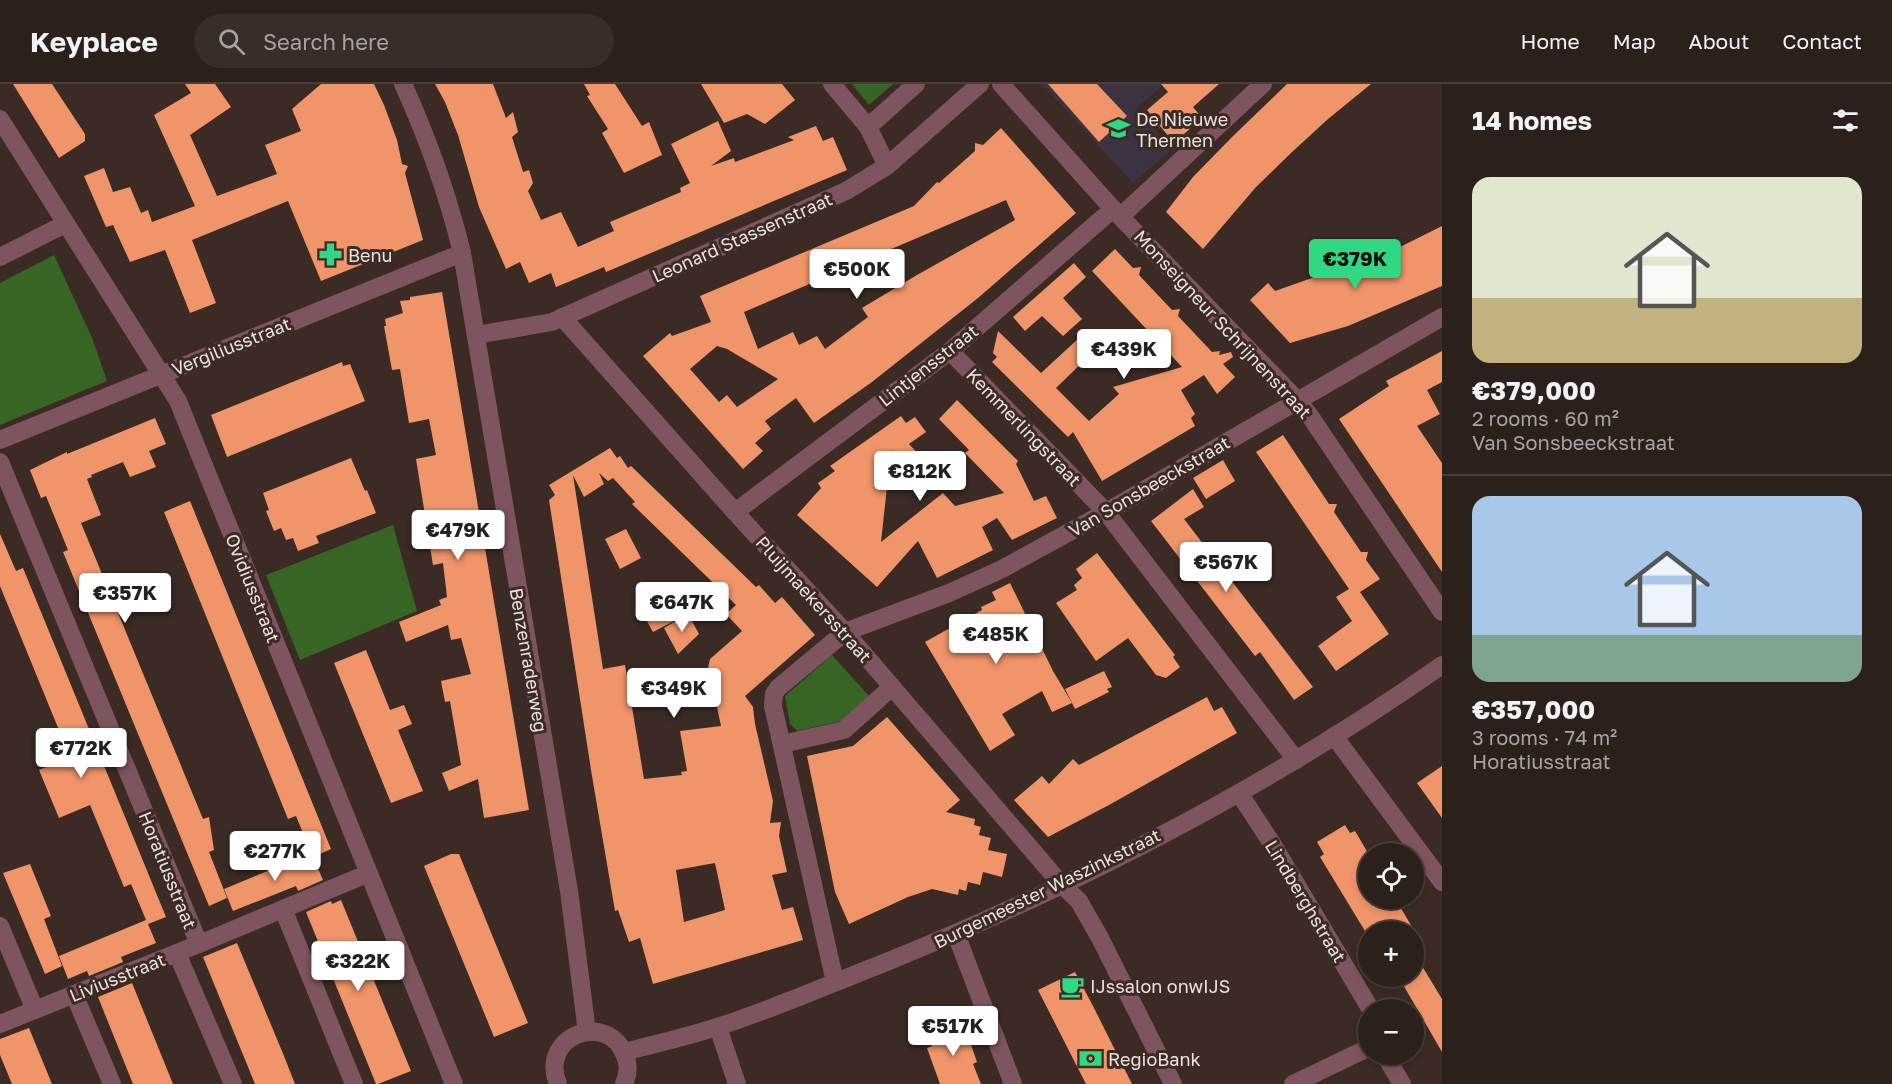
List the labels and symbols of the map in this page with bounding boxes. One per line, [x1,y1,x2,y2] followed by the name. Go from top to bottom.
[1136,108,1228,151] place label: De Nieuwe Thermen
[1105,116,1131,142] school or university icon: De Nieuwe Thermen
[648,187,836,287] street label: Leonard Stassenstraat
[1130,225,1316,423] street label: Monseigneur Schrijnenstraat
[1313,239,1397,290] pin: €379K
[317,242,343,268] pharmacy icon: Benu
[348,244,392,266] place label: Benu
[815,249,899,300] pin: €500K
[168,312,294,380] street label: Vergiliusstraat
[874,319,982,411] street label: Lintjensstraat
[1082,329,1166,380] pin: €439K
[962,363,1086,491] street label: Kemmerlingstraat
[1064,431,1234,541] street label: Van Sonsbeeckstraat
[878,451,962,502] pin: €812K
[416,510,500,561] pin: €479K
[221,530,285,646] street label: Ovidiusstraat
[751,531,877,667] street label: Pluijmaekersstraat
[1184,542,1268,593] pin: €567K
[83,573,167,624] pin: €357K
[640,582,724,633] pin: €647K
[505,586,553,734] street label: Benzenraderweg
[954,614,1038,665] pin: €485K
[632,668,716,719] pin: €349K
[39,728,123,779] pin: €772K
[134,808,202,932] street label: Horatiusstraat
[930,823,1164,953] street label: Burgemeester Waszinkstraat
[233,831,317,882] pin: €277K
[1261,836,1351,966] street label: Lindberghstraat
[316,941,400,992] pin: €322K
[66,948,168,1006] street label: Liviusstraat
[1059,973,1085,999] cafe icon: IJssalon onwIJS
[1090,975,1230,997] place label: IJssalon onwIJS
[911,1006,995,1057] pin: €517K
[1077,1046,1103,1072] bank icon: RegioBank
[1108,1048,1201,1070] place label: RegioBank

